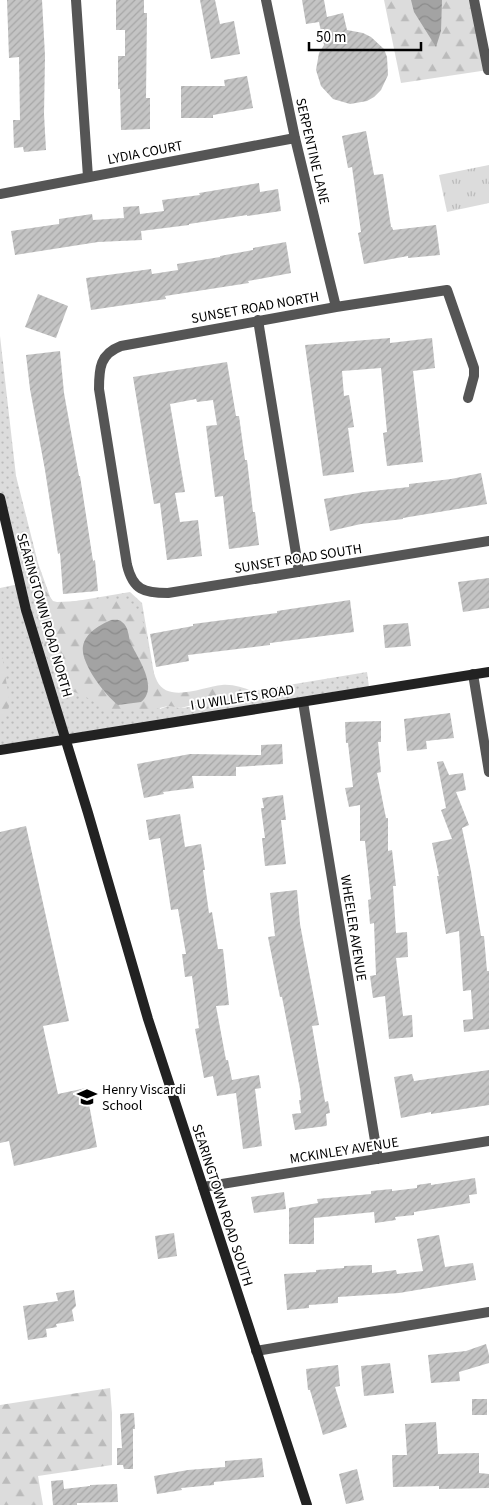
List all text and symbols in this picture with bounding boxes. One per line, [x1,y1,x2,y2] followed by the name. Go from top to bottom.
[309,20,422,52] scale bar
[316,27,346,48] text: 50 m
[290,96,334,206] street label: SERPENTINE LANE
[106,136,185,170] street label: LYDIA COURT
[190,287,321,329] street label: SUNSET ROAD NORTH
[11,531,77,700] street label: SEARINGTOWN ROAD NORTH
[233,539,364,579] street label: SUNSET ROAD SOUTH
[189,680,295,716] street label: I U WILLETS ROAD
[335,874,371,983] street label: WHEELER AVENUE
[102,1080,186,1116] place label: Henry Viscardi School
[76,1086,98,1108] school or university icon: Henry Viscardi School
[186,1122,258,1289] street label: SEARINGTOWN ROAD SOUTH
[288,1132,400,1169] street label: MCKINLEY AVENUE

